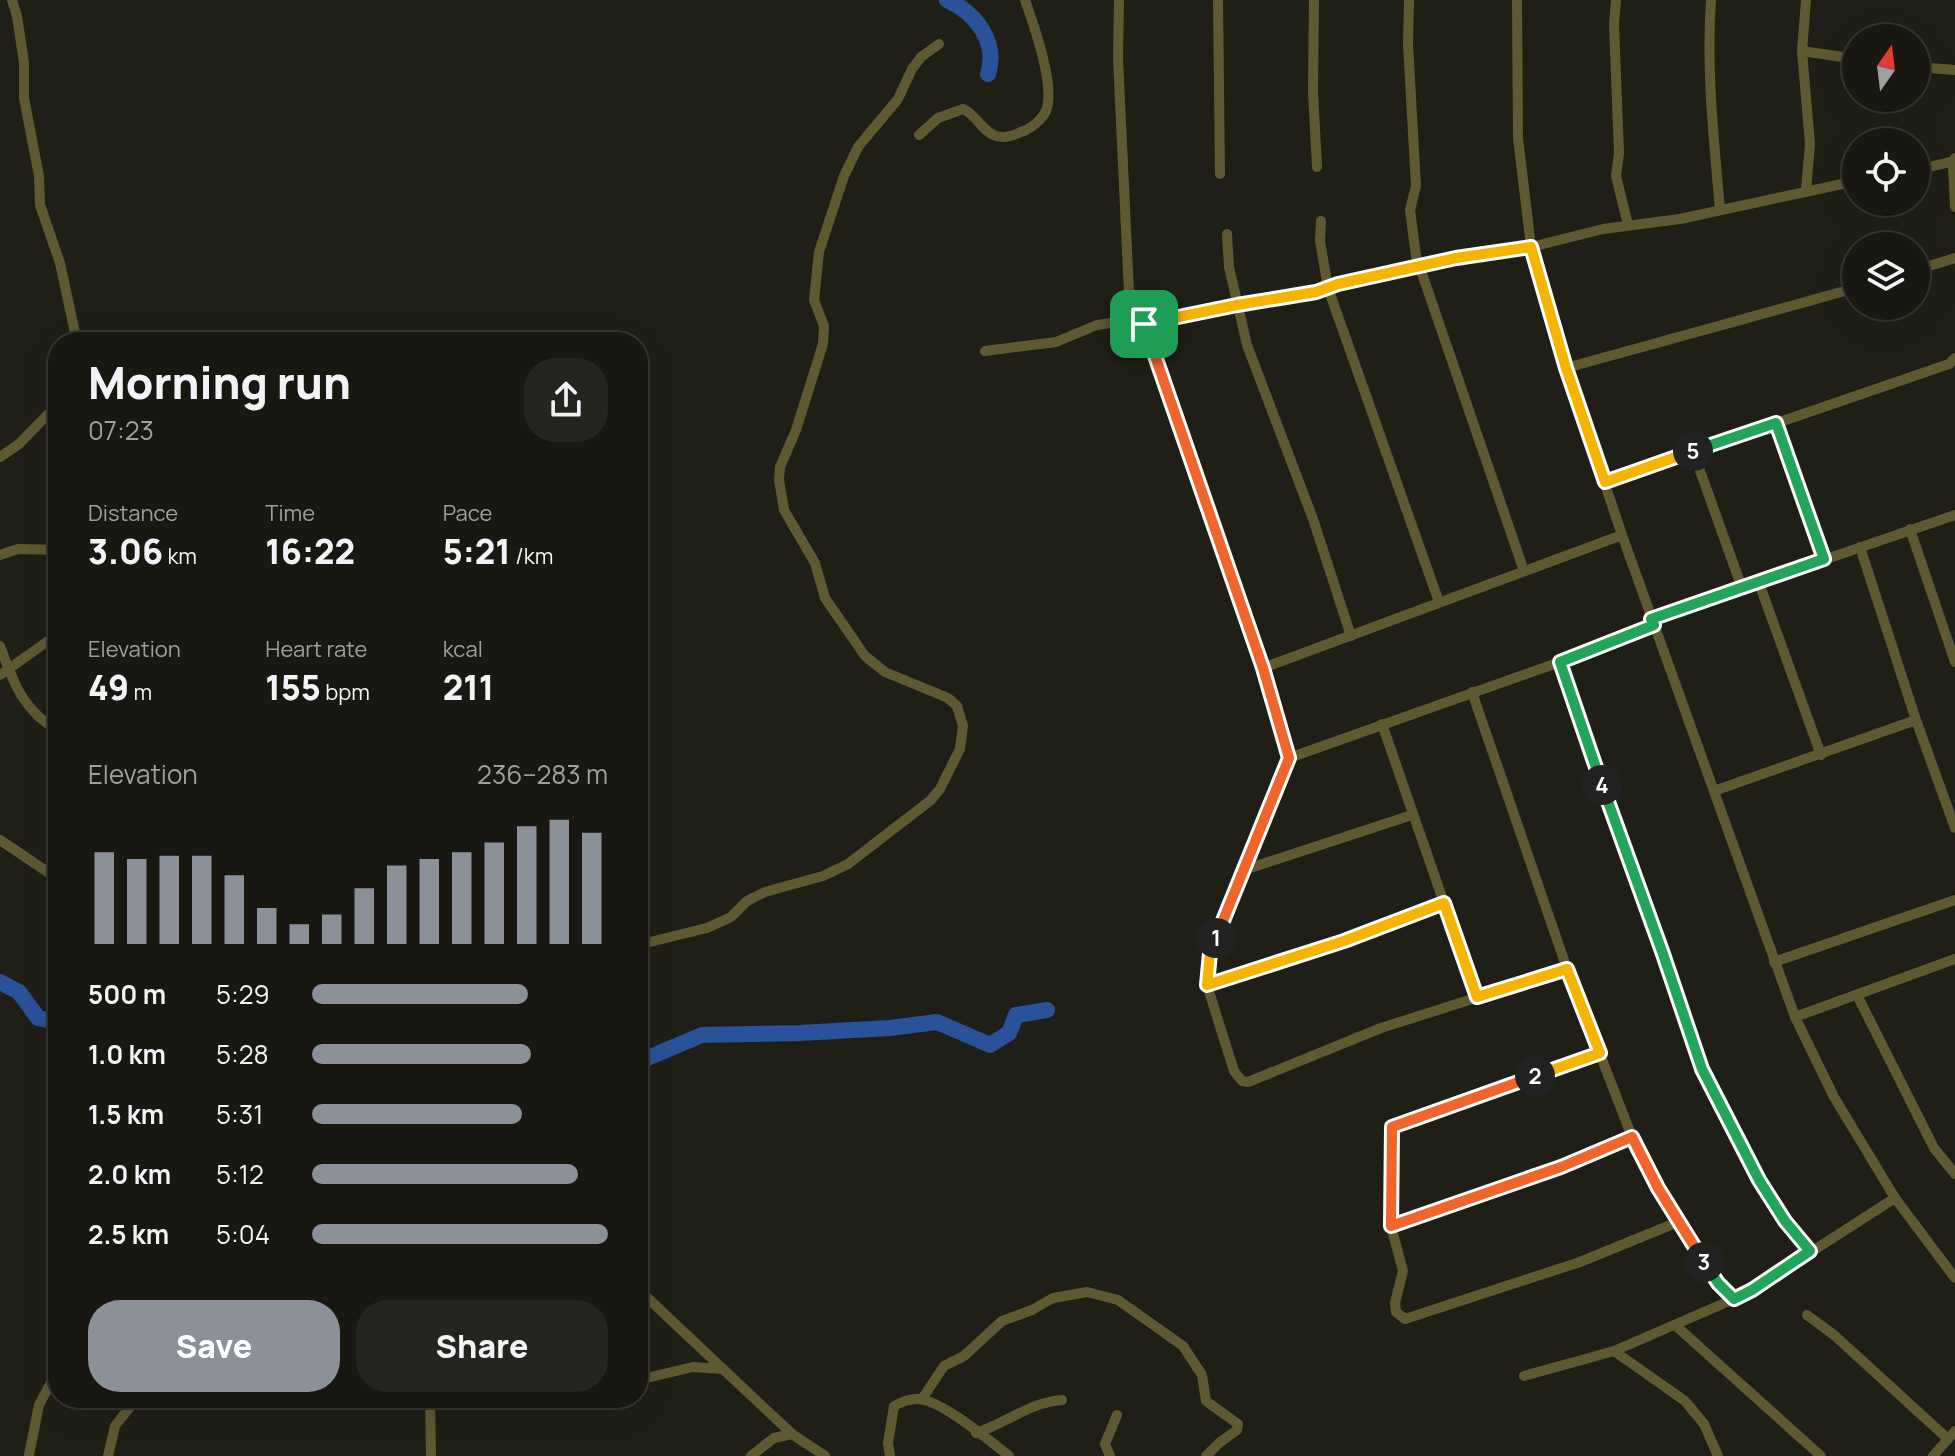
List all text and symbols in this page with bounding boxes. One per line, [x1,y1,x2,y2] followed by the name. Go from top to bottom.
[1842,24,1930,112] north arrow
[1842,24,1930,320] map controls
[1842,128,1930,216] button: locate
[1842,232,1930,320] button: layers
[1110,290,1178,358] pin
[1122,302,1166,346] icon: arrive
[88,352,351,412] text: Morning run
[524,358,608,442] button: share
[88,412,154,448] text: 07:23
[1673,431,1713,471] pin: 5
[1687,436,1699,466] text: 5
[88,498,178,528] text: Distance
[265,498,315,528] text: Time
[443,498,492,528] text: Pace
[88,528,163,574] text: 3.06
[265,528,355,574] text: 16:22
[443,528,511,574] text: 5:21
[163,541,197,571] text: km
[511,541,553,571] text: /km
[88,634,181,664] text: Elevation
[265,634,367,664] text: Heart rate
[443,634,483,664] text: kcal
[88,664,129,710] text: 49
[265,664,321,710] text: 155
[443,664,494,710] text: 211
[129,677,152,707] text: m
[321,677,370,707] text: bpm
[88,756,198,792] text: Elevation
[477,756,608,792] text: 236–283 m
[1582,765,1622,805] pin: 4
[1595,770,1609,800] text: 4
[1196,918,1236,958] pin: 1
[1211,923,1221,953] text: 1
[88,976,166,1012] text: 500 m
[216,976,270,1012] text: 5:29
[88,1036,166,1072] text: 1.0 km
[216,1036,269,1072] text: 5:28
[1515,1056,1555,1096] pin: 2
[1528,1061,1542,1091] text: 2
[88,1096,164,1132] text: 1.5 km
[216,1096,263,1132] text: 5:31
[88,1156,171,1192] text: 2.0 km
[216,1156,264,1192] text: 5:12
[88,1216,169,1252] text: 2.5 km
[216,1216,270,1252] text: 5:04
[1684,1242,1724,1282] pin: 3
[1698,1247,1710,1277] text: 3
[88,1300,340,1392] button: Save
[356,1300,608,1392] button: Share

